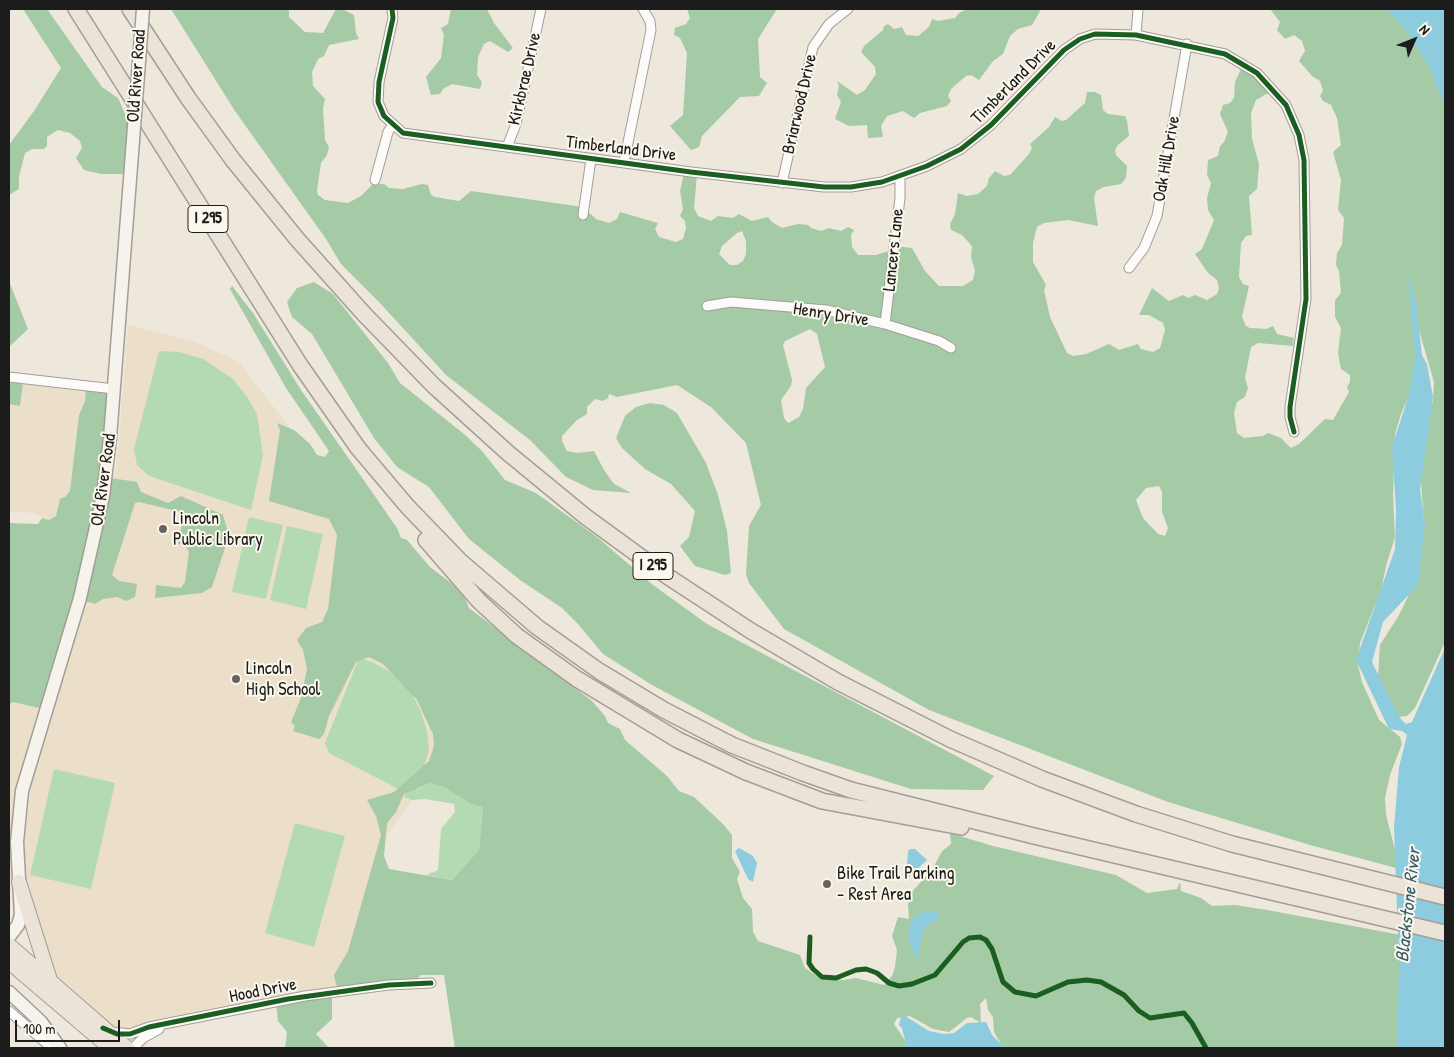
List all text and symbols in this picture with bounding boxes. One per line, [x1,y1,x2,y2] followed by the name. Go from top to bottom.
[1389,15,1439,65] north arrow
[1416,20,1435,39] text: N
[123,29,151,123] street label: Old River Road
[504,31,546,127] street label: Kirkbrae Drive
[967,35,1061,129] street label: Timberland Drive
[778,52,822,156] street label: Briarwood Drive
[1149,114,1185,204] street label: Oak Hill Drive
[564,132,678,166] street label: Timberland Drive
[188,205,228,232] road number: I 295
[879,208,909,292] street label: Lancers Lane
[792,298,870,332] street label: Henry Drive
[87,432,121,528] street label: Old River Road
[173,508,263,550] place label: Lincoln Public Library
[157,523,169,535] marker: Lincoln Public Library
[633,552,673,580] road number: I 295
[246,658,320,701] place label: Lincoln High School
[230,673,242,685] marker: Lincoln High School
[1392,847,1426,963] water label: Blackstone River
[837,863,955,906] place label: Bike Trail Parking - Rest Area
[821,878,833,890] marker: Bike Trail Parking - Rest Area
[228,974,298,1008] street label: Hood Drive
[18,1010,122,1042] scale bar
[23,1018,56,1039] text: 100 m

